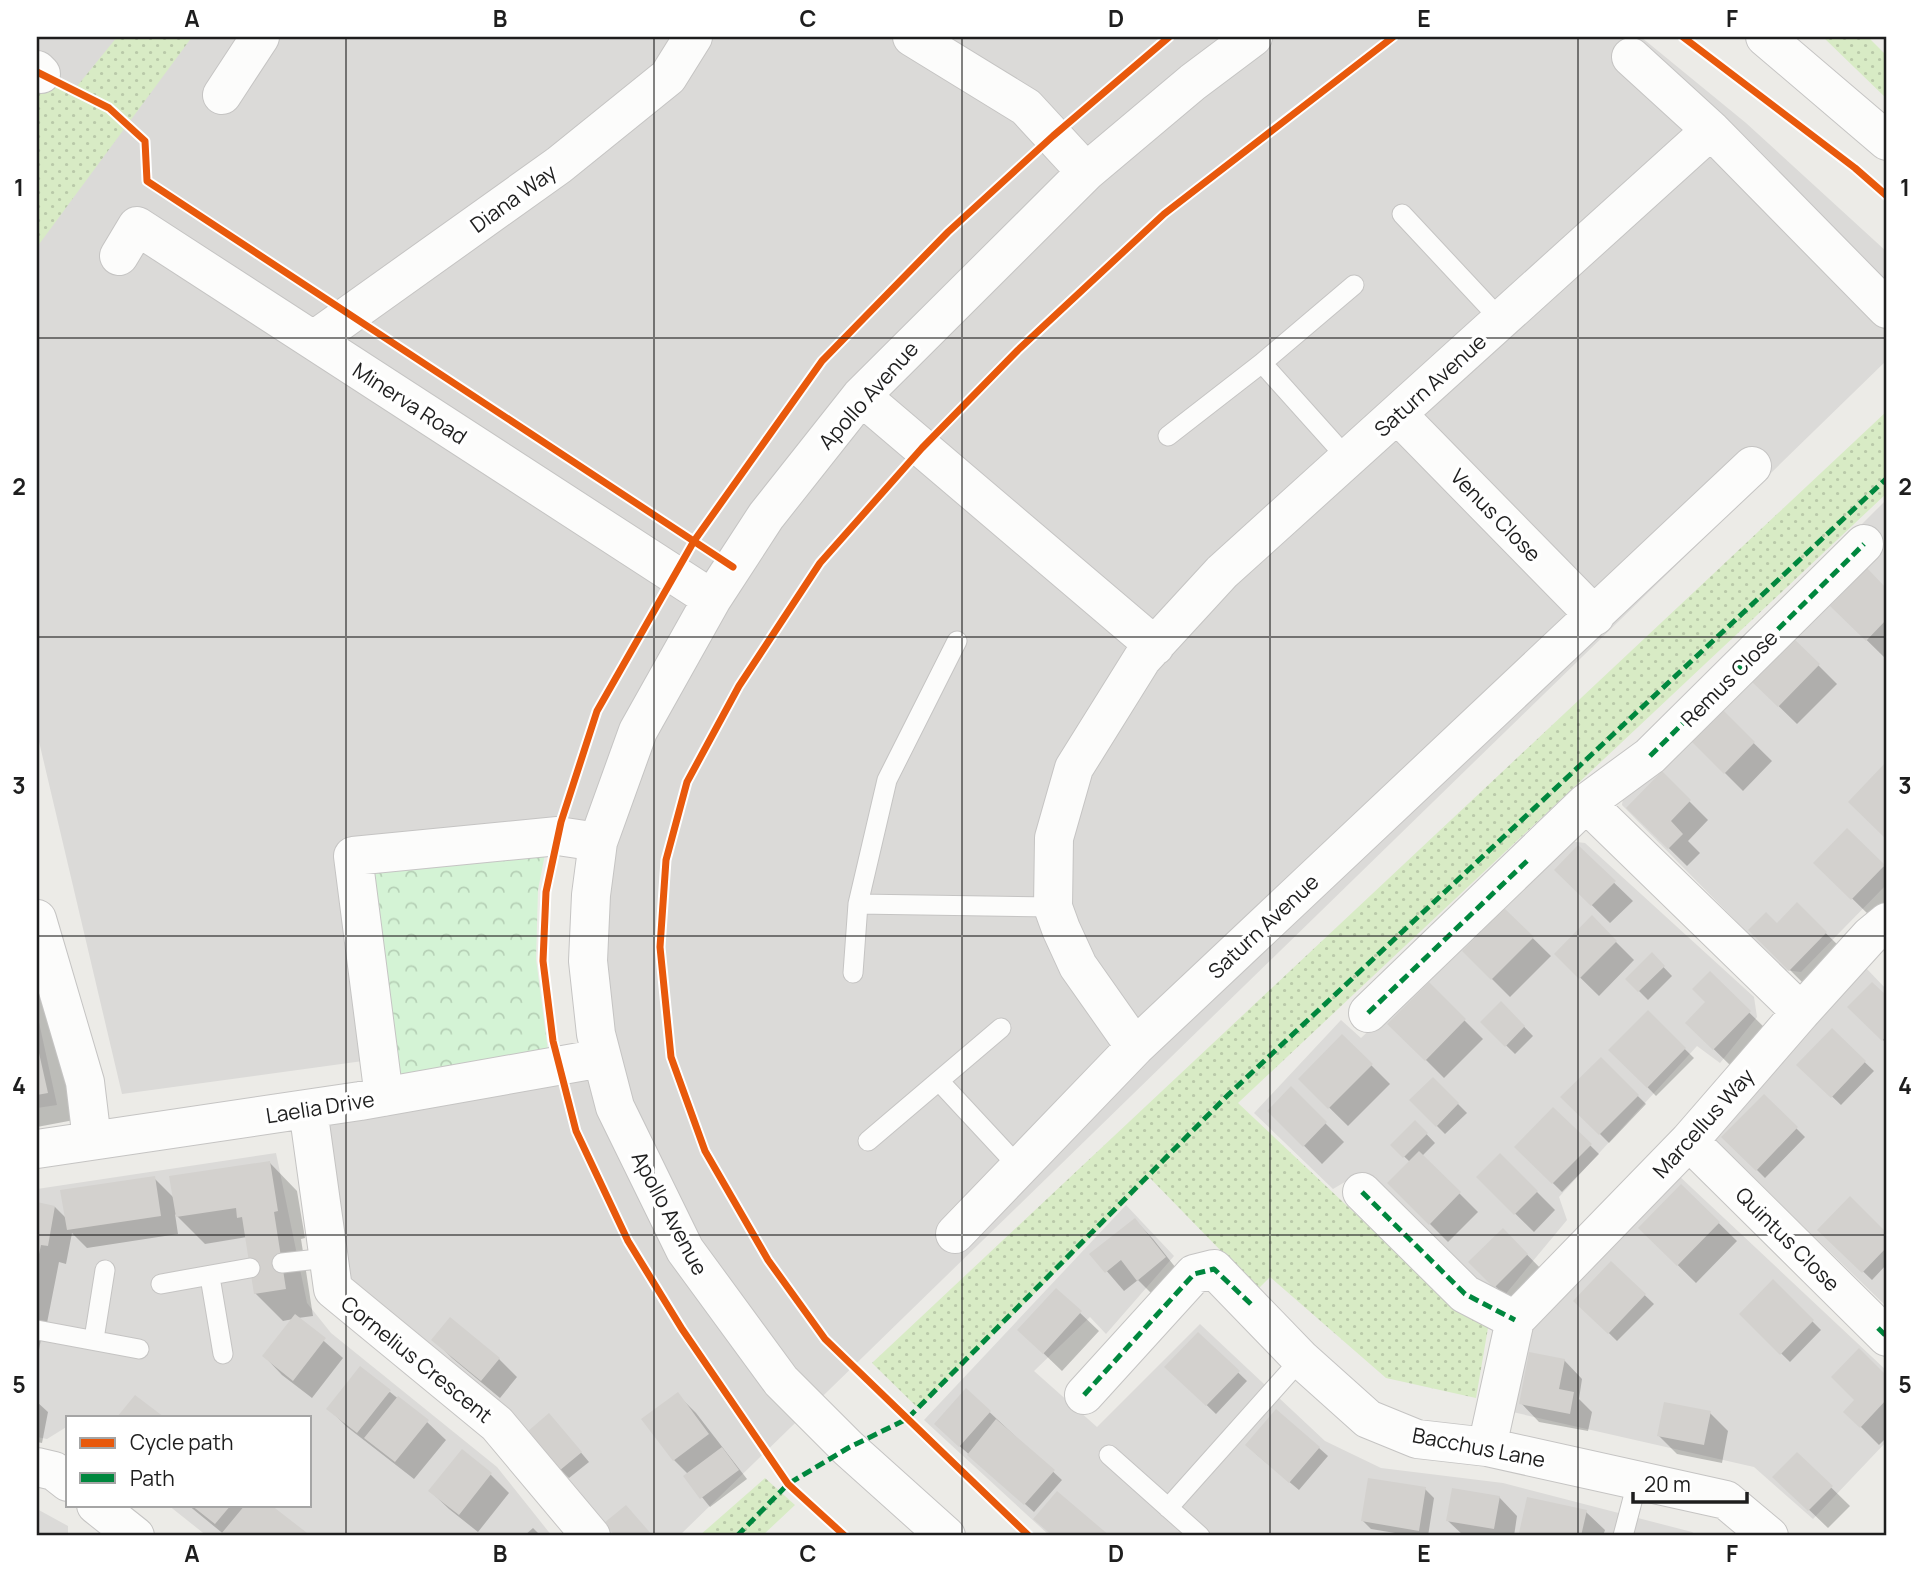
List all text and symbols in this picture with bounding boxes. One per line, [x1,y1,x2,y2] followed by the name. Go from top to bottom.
[184,2,200,34] text: A
[493,2,507,34] text: B
[800,2,817,34] text: C
[1108,2,1124,34] text: D
[1417,2,1431,34] text: E
[1726,2,1738,34] text: F
[464,157,562,239] street label: Diana Way
[14,171,24,203] text: 1
[1900,171,1910,203] text: 1
[1368,327,1492,443] street label: Saturn Avenue
[812,335,924,455] street label: Apollo Avenue
[348,356,472,450] street label: Minerva Road
[1445,462,1547,568] street label: Venus Close
[12,470,26,502] text: 2
[1898,470,1912,502] text: 2
[1674,623,1784,733] street label: Remus Close
[12,769,26,801] text: 3
[1898,769,1912,801] text: 3
[1202,867,1324,985] street label: Saturn Avenue
[1646,1062,1760,1184] street label: Marcellus Way
[12,1069,26,1101] text: 4
[1898,1069,1912,1101] text: 4
[264,1085,376,1129] street label: Laelia Drive
[626,1146,714,1280] street label: Apollo Avenue
[1730,1181,1846,1297] street label: Quintus Close
[336,1289,498,1429] street label: Cornelius Crescent
[12,1368,26,1400] text: 5
[1898,1368,1912,1400] text: 5
[66,1416,312,1506] legend
[1410,1420,1548,1474] street label: Bacchus Lane
[130,1428,233,1456] text: Cycle path
[1633,1461,1747,1505] scale bar
[130,1464,175,1492] text: Path
[1644,1470,1691,1498] text: 20 m
[184,1537,200,1569] text: A
[493,1537,507,1569] text: B
[800,1537,817,1569] text: C
[1108,1537,1124,1569] text: D
[1417,1537,1431,1569] text: E
[1726,1537,1738,1569] text: F

